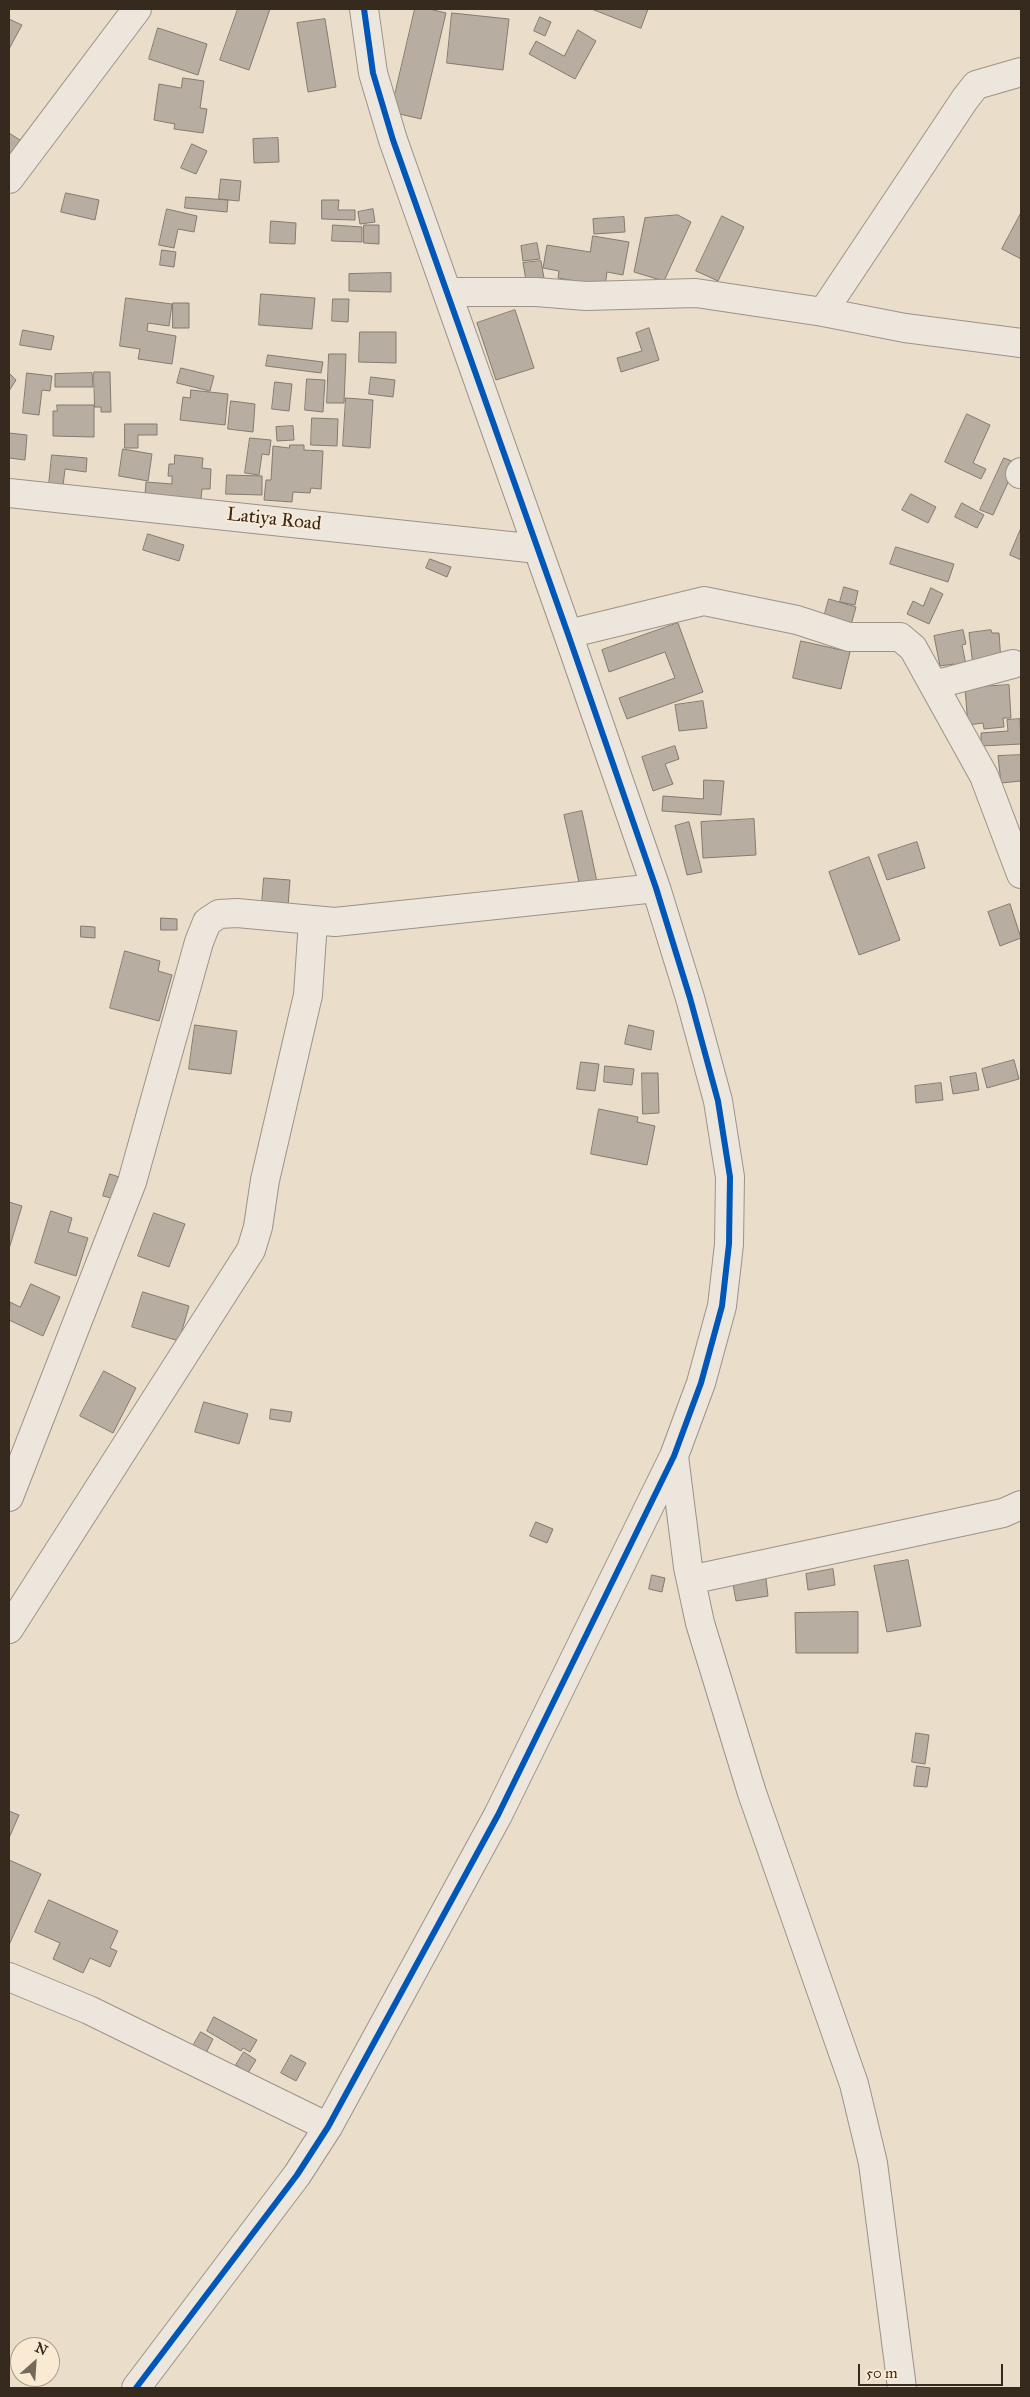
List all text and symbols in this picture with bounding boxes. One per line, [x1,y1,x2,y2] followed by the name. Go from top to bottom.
[225,504,323,536] street label: Latiya Road
[10,2337,60,2387] north arrow
[32,2339,50,2359] text: N
[860,2354,1005,2386] scale bar
[866,2364,898,2382] text: 50 m

